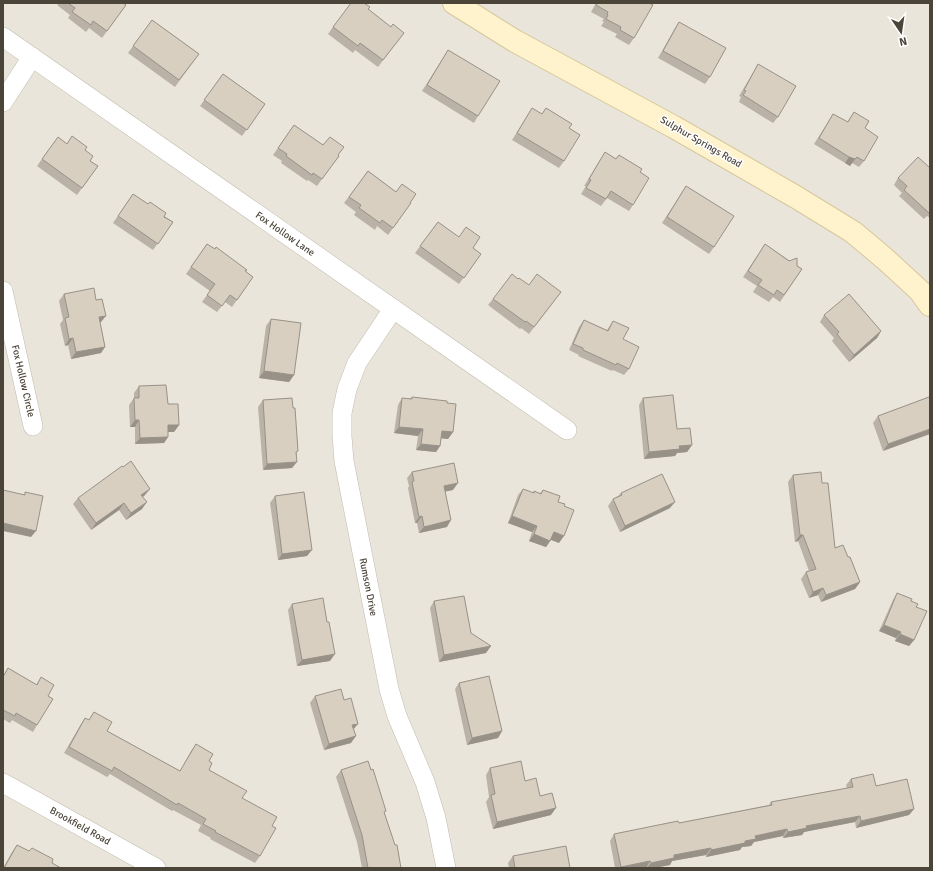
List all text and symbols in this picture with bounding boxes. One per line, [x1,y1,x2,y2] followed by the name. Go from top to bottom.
[881,12,921,52] north arrow
[898,34,908,48] text: N
[658,114,744,170] street label: Sulphur Springs Road
[253,209,317,259] street label: Fox Hollow Lane
[9,344,37,418] street label: Fox Hollow Circle
[356,557,380,617] street label: Rumson Drive
[48,804,112,848] street label: Brookfield Road

